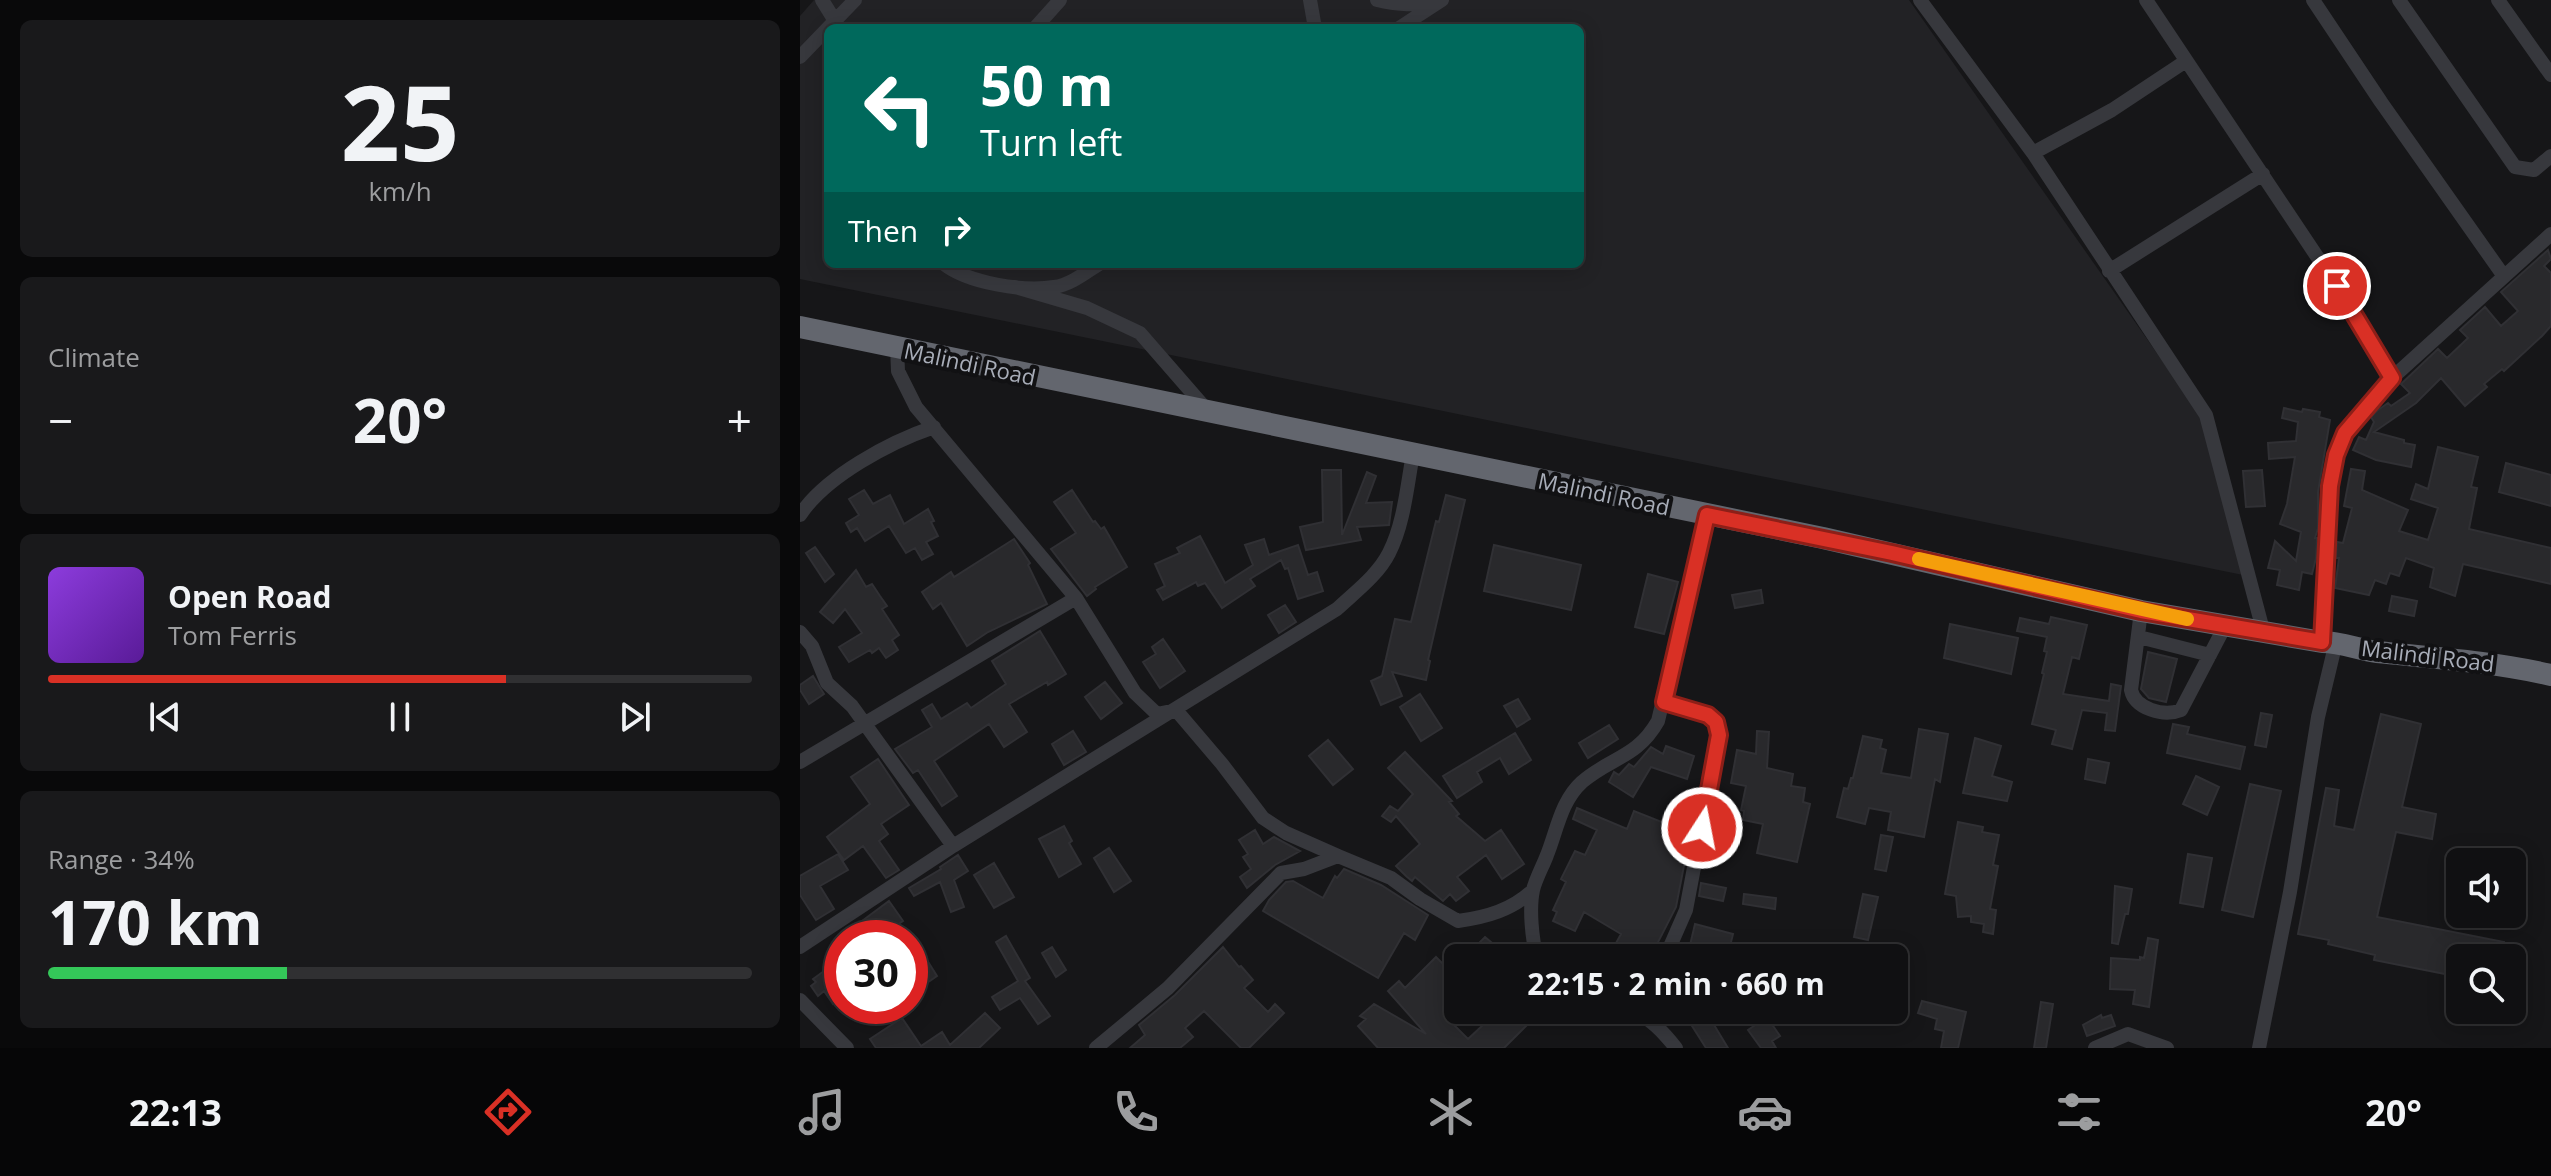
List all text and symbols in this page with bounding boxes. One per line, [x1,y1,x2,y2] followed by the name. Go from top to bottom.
[980,46,1114,122] text: 50 m
[341,50,459,191] text: 25
[848,56,952,160] icon: left
[980,118,1122,167] text: Turn left
[368,173,432,209] text: km/h
[934,208,978,252] icon: right
[848,210,918,251] text: Then
[2303,252,2371,320] pin
[2315,264,2359,308] icon: arrive
[901,334,1039,392] street label: Malindi Road
[48,339,140,375] text: Climate
[353,379,447,461] text: 20°
[48,390,73,450] text: −
[727,390,752,450] text: +
[1535,464,1673,522] street label: Malindi Road
[168,576,332,617] text: Open Road
[168,617,297,653] text: Tom Ferris
[2360,632,2496,678] street label: Malindi Road
[143,695,187,739] icon: previous
[378,695,422,739] icon: pause
[613,695,657,739] icon: next
[1660,786,1744,870] position arrow
[48,841,195,877] text: Range · 34%
[2446,848,2526,1024] map controls
[2446,848,2526,928] button: sound
[48,881,263,963] text: 170 km
[824,920,928,1024] speed limit sign: 30
[2446,944,2526,1024] button: search
[1527,963,1825,1004] text: 22:15 · 2 min · 660 m
[480,1084,536,1140] icon: directions
[794,1084,850,1140] icon: music
[1108,1084,1164,1140] icon: phone
[1423,1084,1479,1140] icon: climate
[1737,1084,1793,1140] icon: car
[2051,1084,2107,1140] icon: filters
[129,1088,222,1137] text: 22:13
[2365,1088,2422,1137] text: 20°

